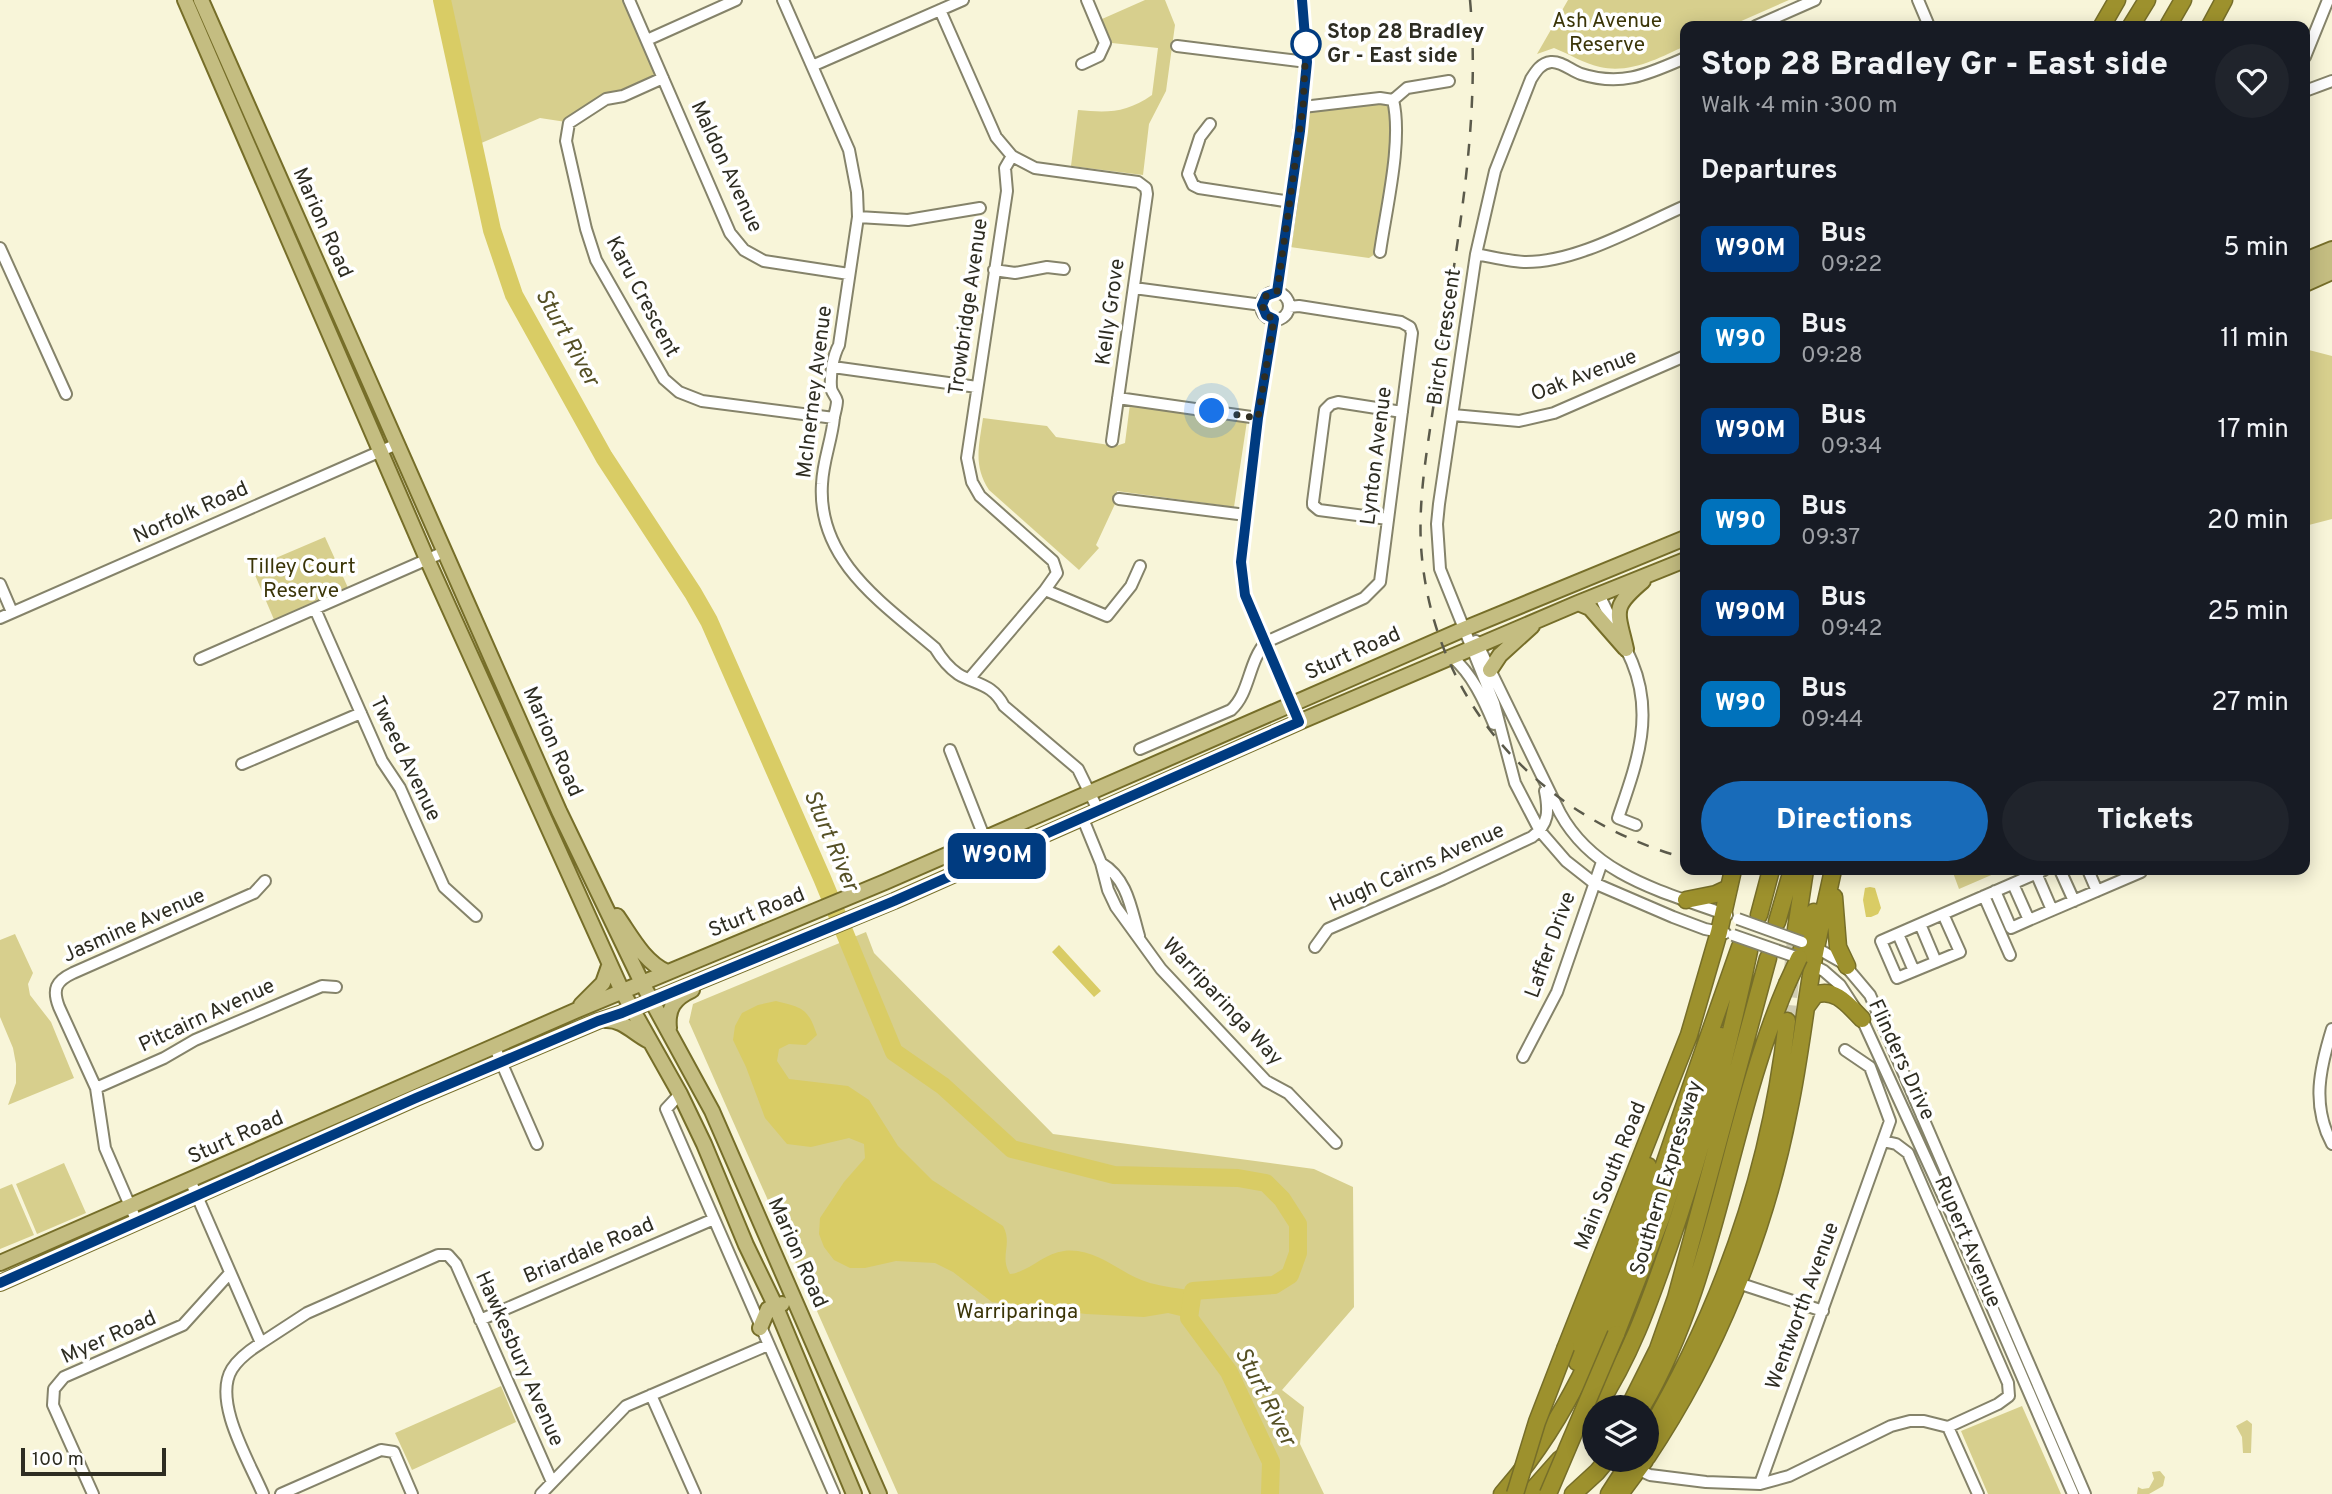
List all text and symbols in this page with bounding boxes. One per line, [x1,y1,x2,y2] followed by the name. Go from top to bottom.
[1552,8,1662,59] park label: Ash Avenue Reserve
[1327,19,1485,70] place label: Stop 28 Bradley Gr - East side
[1291,29,1321,59] marker: Stop 28 Bradley Gr - East side
[2215,44,2289,118] button: heart
[1701,45,2168,87] text: Stop 28 Bradley Gr - East side
[1701,92,1898,121] text: Walk · 4 min · 300 m
[684,97,768,237] street label: Maldon Avenue
[1701,155,1838,188] text: Departures
[286,164,358,282] street label: Marion Road
[943,217,995,397] street label: Trowbridge Avenue
[1820,218,1867,251] text: Bus
[599,232,685,362] street label: Karu Crescent
[2223,232,2289,265] text: 5 min
[1715,234,1785,264] text: W90M
[1820,251,1882,280] text: 09:22
[1090,257,1132,367] street label: Kelly Grove
[1422,267,1468,407] street label: Birch Crescent
[527,284,606,394] water label: Sturt River
[791,304,839,480] street label: McInerney Avenue
[1801,309,1847,342] text: Bus
[2220,323,2289,356] text: 11 min
[1715,325,1766,355] text: W90
[1801,342,1863,371] text: 09:28
[1527,343,1641,409] street label: Oak Avenue
[1355,385,1399,527] street label: Lynton Avenue
[1194,393,1229,428] your location
[1820,400,1867,433] text: Bus
[2217,414,2289,447] text: 17 min
[1715,416,1785,446] text: W90M
[1820,433,1882,462] text: 09:34
[129,476,253,550] street label: Norfolk Road
[1801,491,1847,524] text: Bus
[2207,505,2289,538] text: 20 min
[1715,507,1766,537] text: W90
[1801,524,1860,553] text: 09:37
[246,554,356,605] park label: Tilley Court Reserve
[1820,582,1867,615] text: Bus
[2208,596,2289,629] text: 25 min
[1715,598,1785,628] text: W90M
[1820,615,1882,644] text: 09:42
[1301,621,1405,687] street label: Sturt Road
[1801,673,1847,706] text: Bus
[516,683,588,801] street label: Marion Road
[2211,687,2289,720] text: 27 min
[1715,689,1766,719] text: W90
[363,692,447,826] street label: Tweed Avenue
[1801,706,1863,735] text: 09:44
[1701,781,1988,861] button: Directions
[2002,781,2289,861] button: Tickets
[796,786,865,898] water label: Sturt River
[1325,817,1509,919] street label: Hugh Cairns Avenue
[948,833,1046,879] line badge: W90M
[962,841,1032,871] text: W90M
[705,881,809,945] street label: Sturt Road
[59,883,209,969] street label: Jasmine Avenue
[1519,888,1583,1002] street label: Laffer Drive
[1156,932,1288,1072] street label: Warriparinga Way
[135,973,279,1059] street label: Pitcairn Avenue
[1861,995,1941,1125] street label: Flinders Drive
[1625,1077,1709,1279] street label: Southern Expressway
[1569,1098,1653,1254] street label: Main South Road
[184,1105,288,1171] street label: Sturt Road
[1927,1172,2007,1312] street label: Rupert Avenue
[761,1194,833,1312] street label: Marion Road
[520,1211,658,1291] street label: Briardale Road
[1760,1219,1846,1393] street label: Wentworth Avenue
[468,1267,570,1451] street label: Hawkesbury Avenue
[956,1299,1078,1326] park label: Warriparinga
[57,1305,161,1371] street label: Myer Road
[1227,1343,1302,1453] water label: Sturt River
[1582,1395,1659,1472] map controls
[1582,1395,1659,1472] button: layers
[21,1445,166,1477] scale bar
[32,1448,84,1472] text: 100 m

